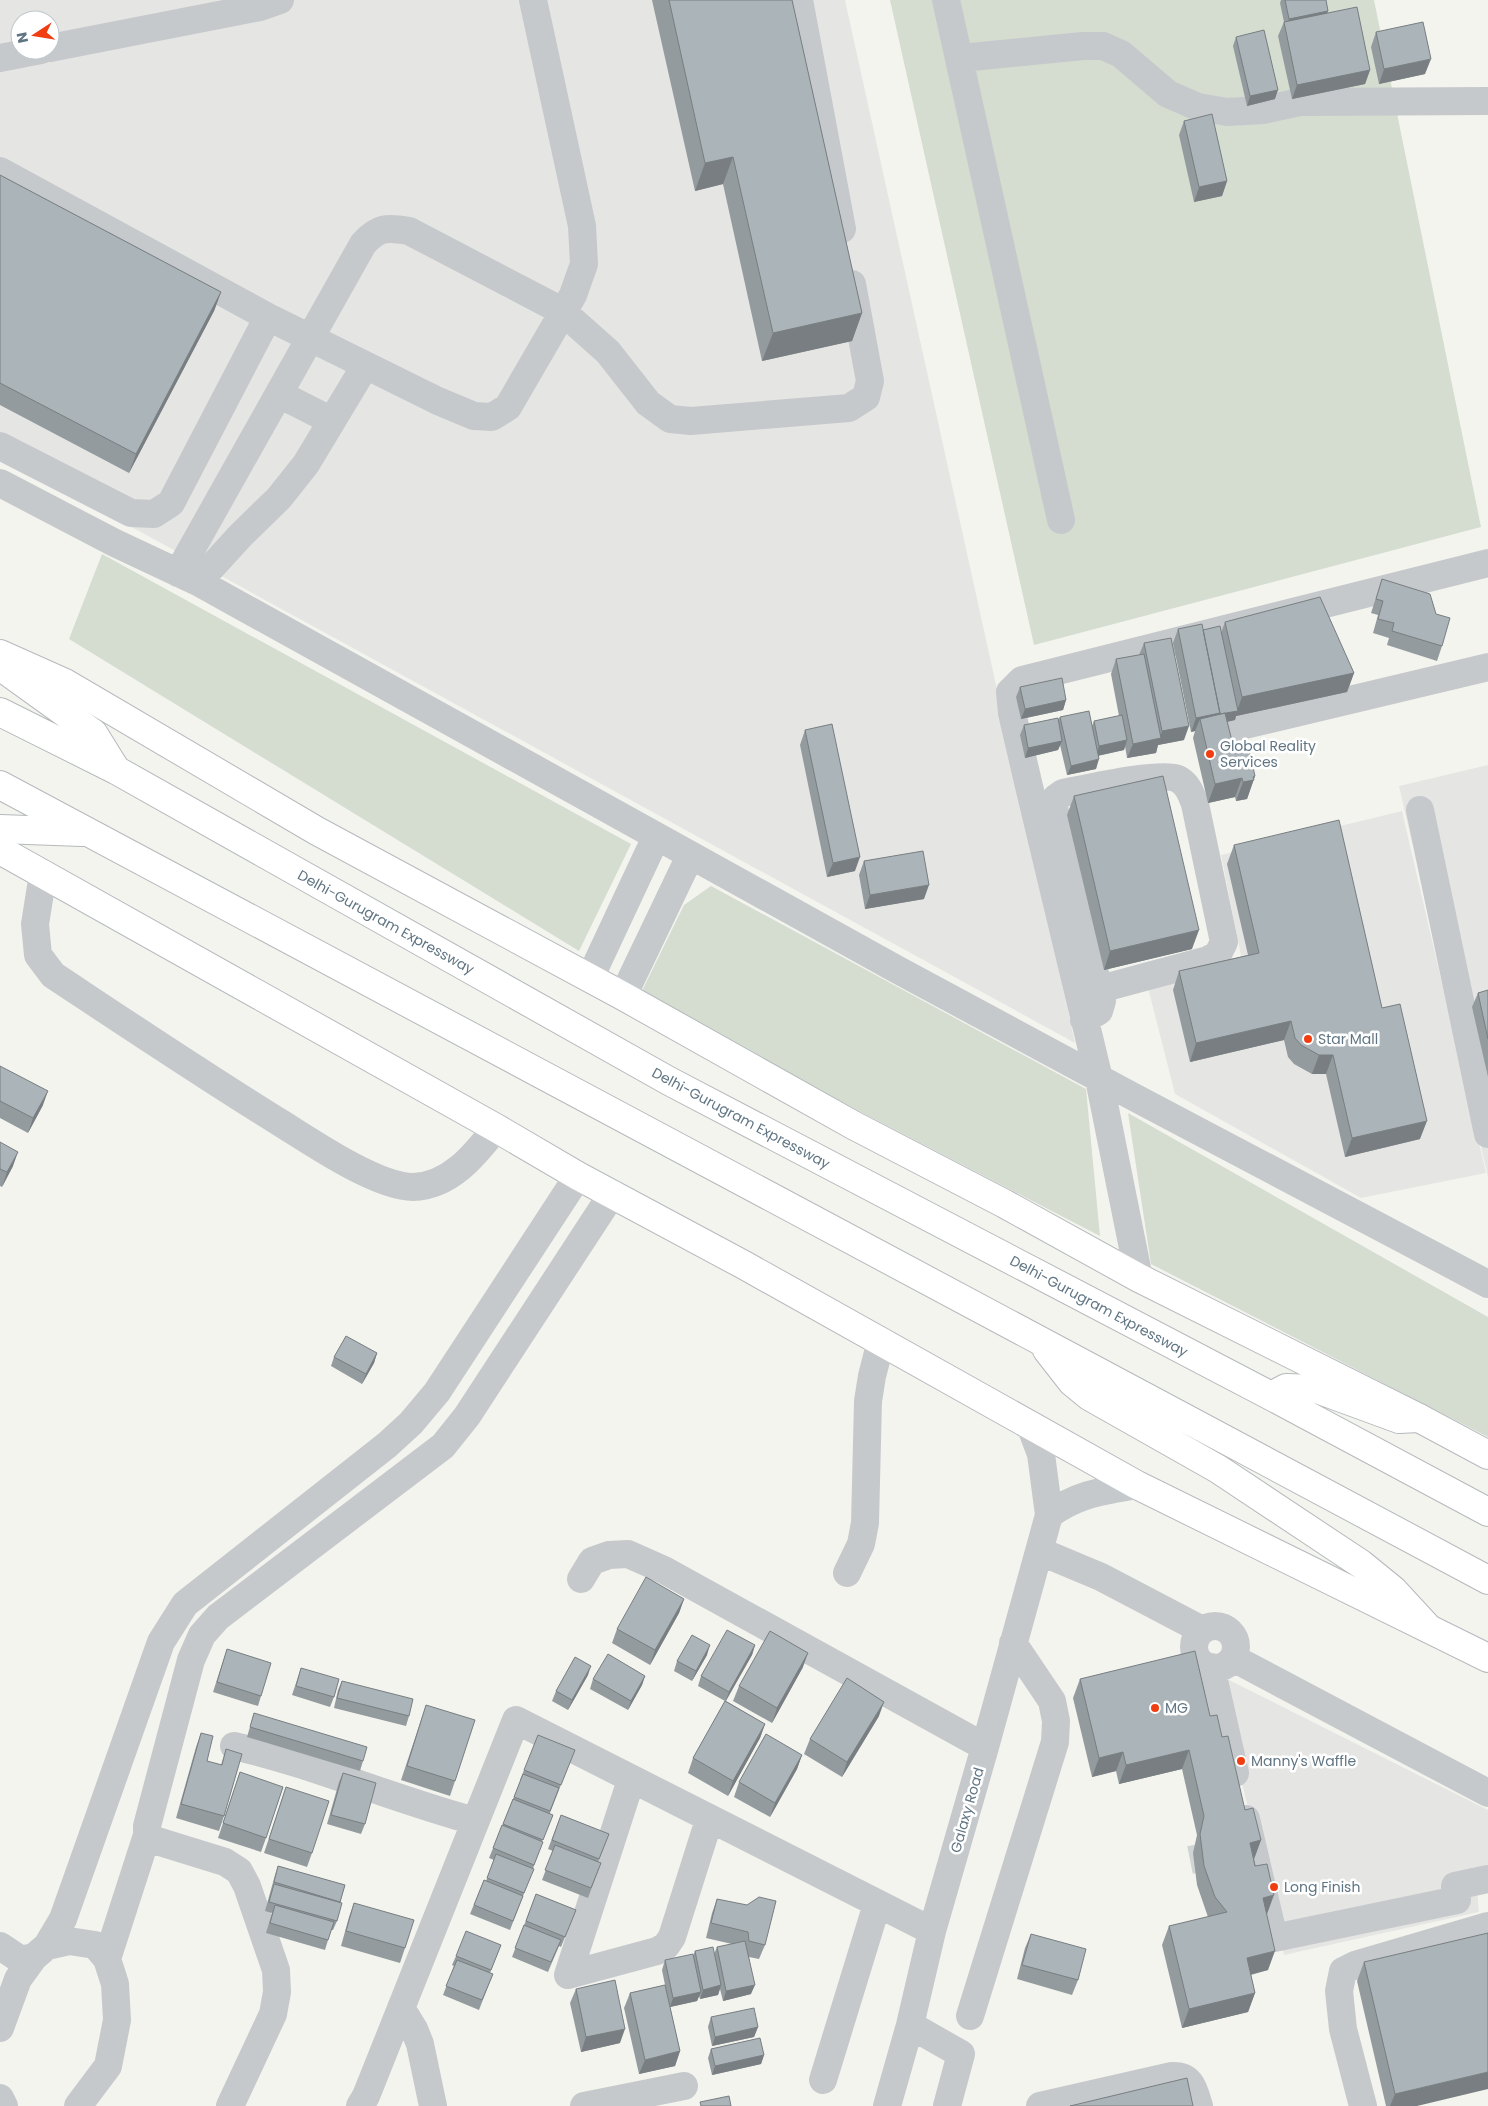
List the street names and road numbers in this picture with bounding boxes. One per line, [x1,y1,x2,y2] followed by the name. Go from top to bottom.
[294,865,478,979] street label: Delhi-Gurugram Expressway
[648,1062,834,1174] street label: Delhi-Gurugram Expressway
[1006,1250,1192,1362] street label: Delhi-Gurugram Expressway
[945,1765,989,1855] street label: Galaxy Road

